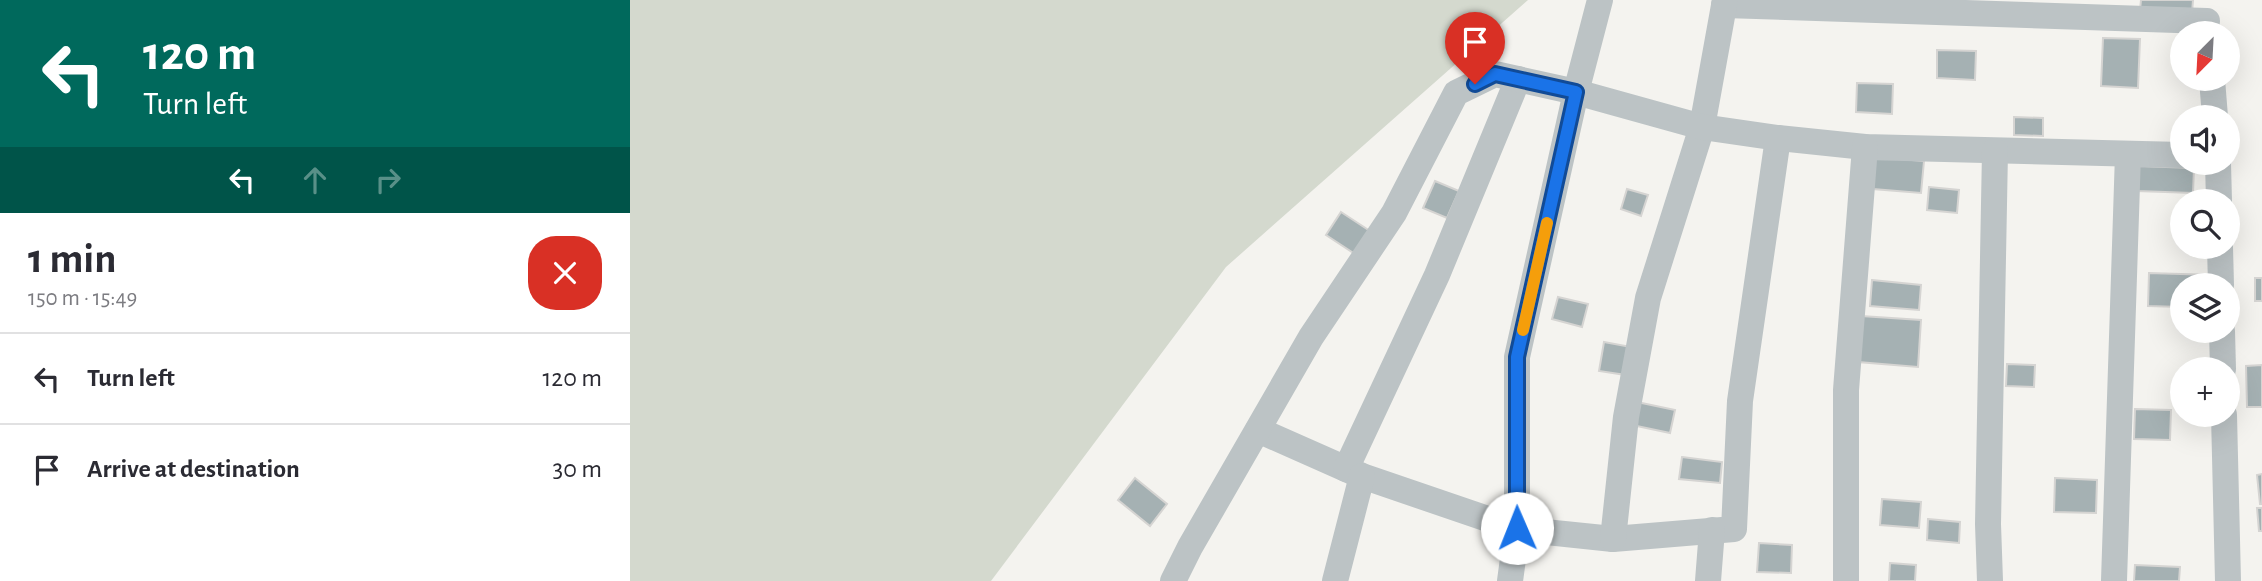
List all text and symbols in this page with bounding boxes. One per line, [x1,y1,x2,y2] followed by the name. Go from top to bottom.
[1445,12.0,1505,84] pin
[2170,21,2240,91] north arrow
[2170,21,2240,427] map controls
[1456,23,1494,61] icon: arrive
[28,28,119,119] icon: left
[143,30,256,79] text: 120 m
[143,88,247,120] text: Turn left
[2170,105,2240,175] button: sound
[223,161,261,199] icon: left
[296,161,334,199] icon: ahead
[369,161,407,199] icon: right
[2170,189,2240,259] button: search
[528,236,602,310] button: close
[28,238,117,280] text: 1 min
[2170,273,2240,343] button: layers
[28,287,137,310] text: 150 m · 15:49
[2170,357,2240,427] button: +
[28,360,66,398] icon: left
[87,365,175,391] text: Turn left
[542,365,602,391] text: 120 m
[28,451,66,489] icon: arrive
[87,456,300,482] text: Arrive at destination
[552,456,602,482] text: 30 m
[1480,491,1554,565] position arrow

